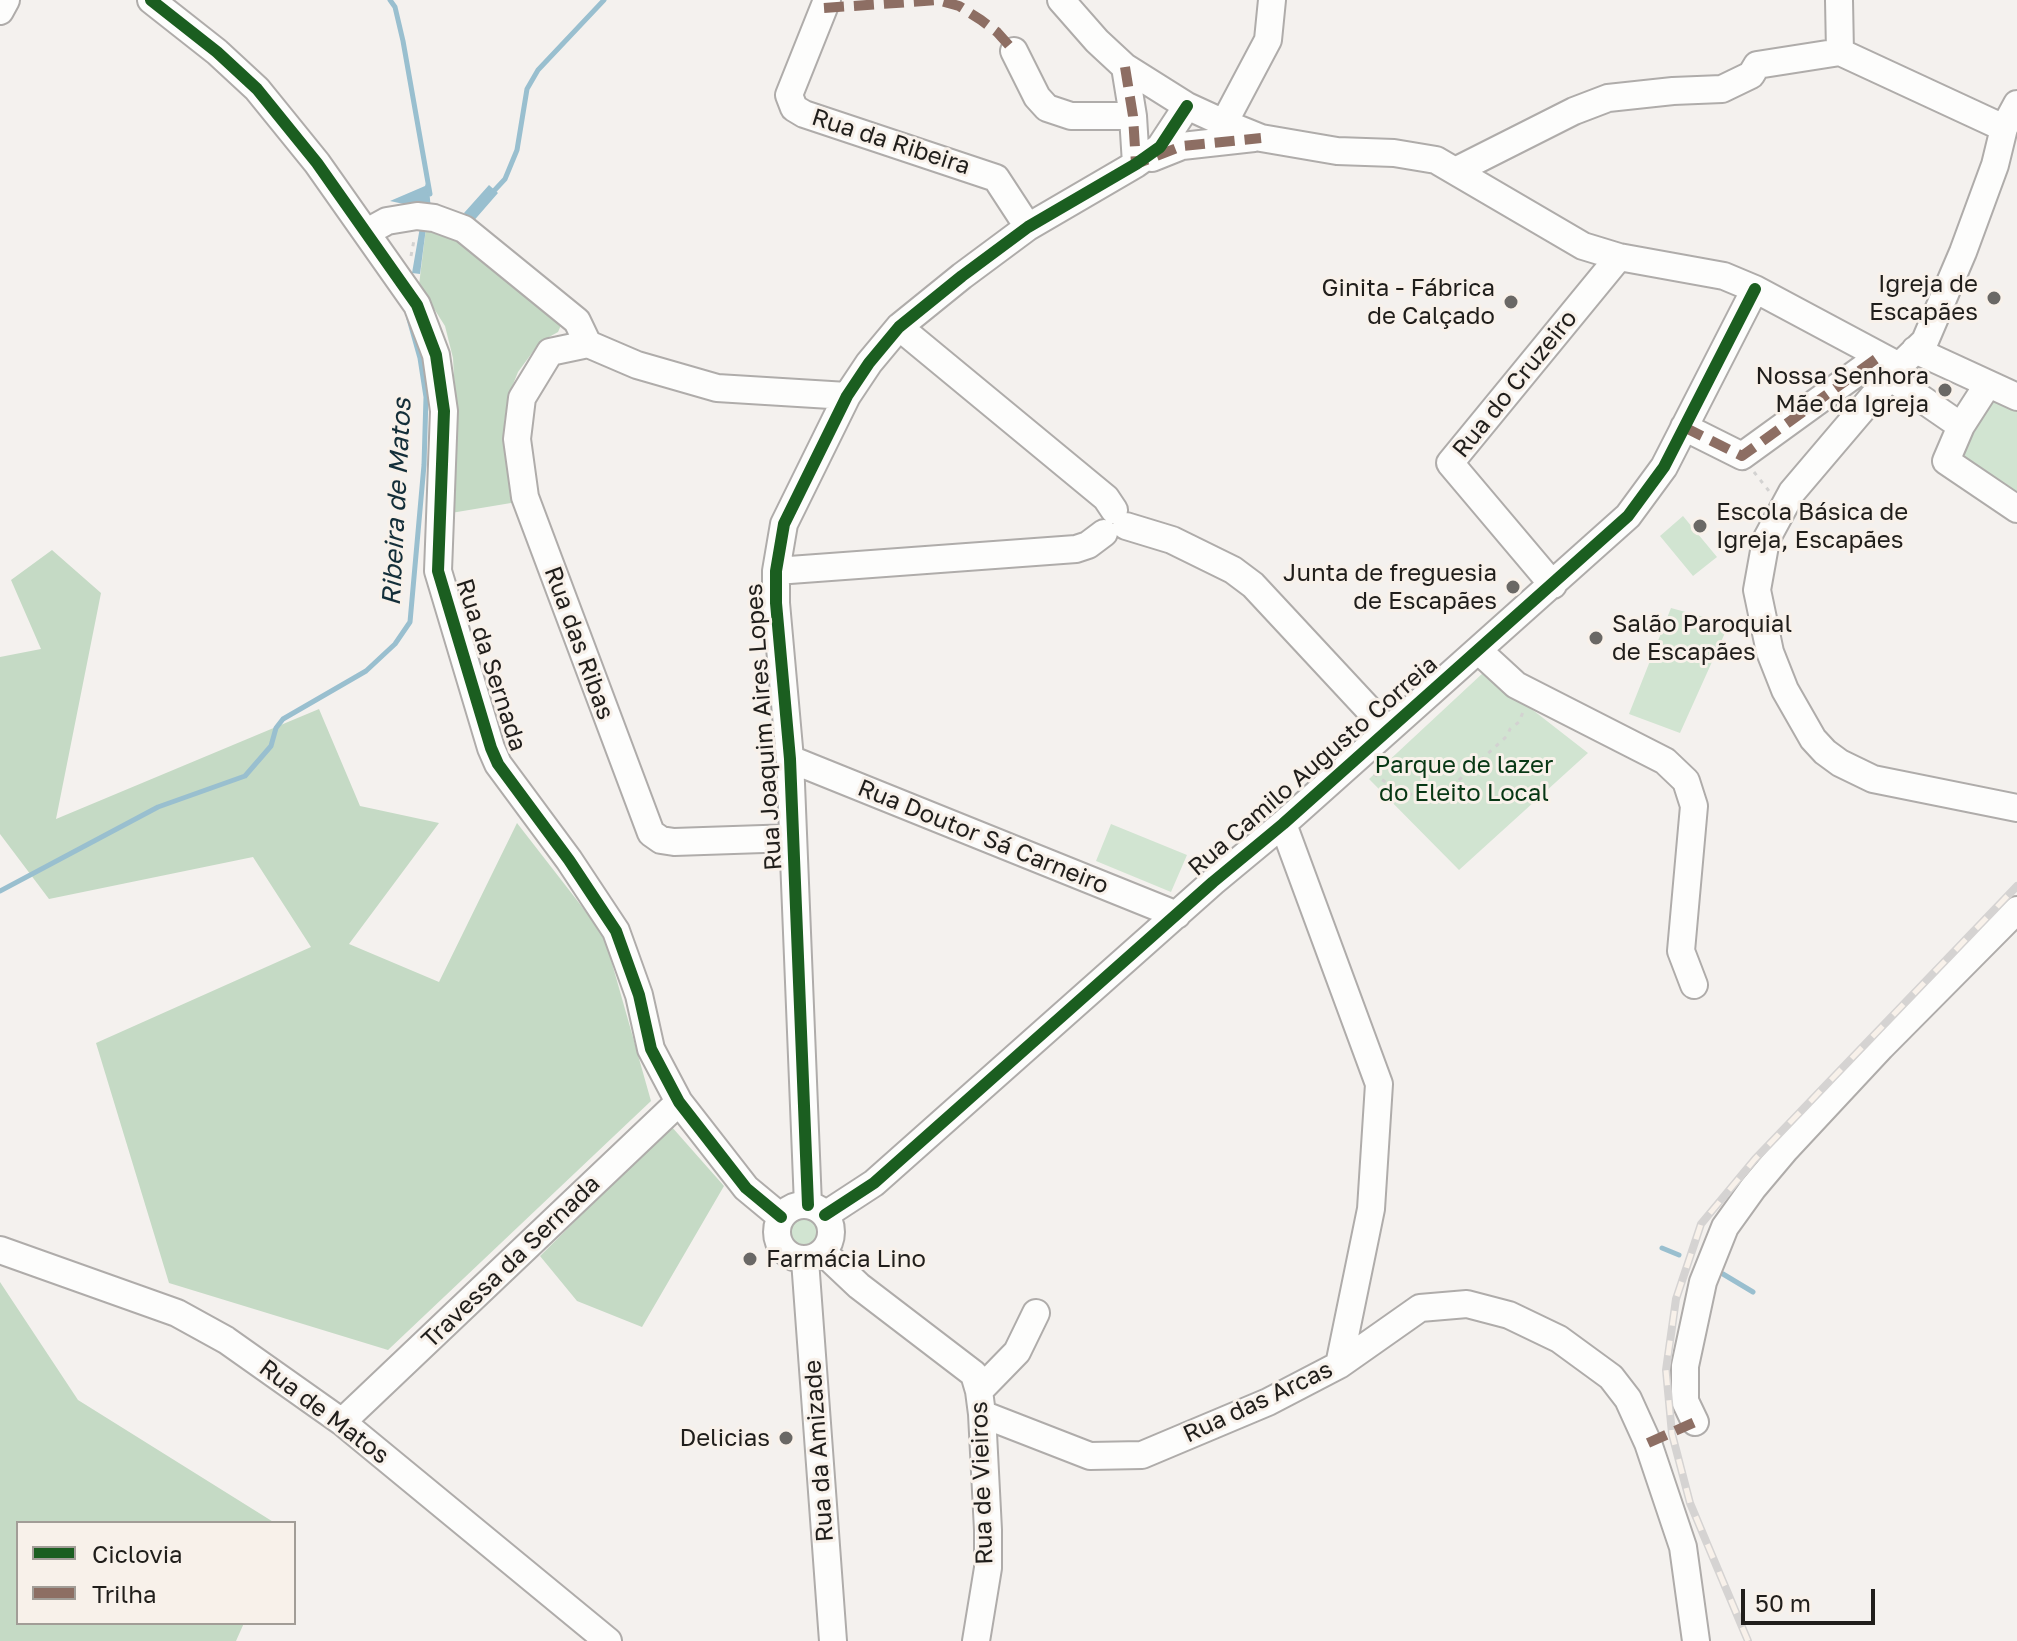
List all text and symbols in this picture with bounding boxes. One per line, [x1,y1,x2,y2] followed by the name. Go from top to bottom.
[808,103,974,181] street label: Rua da Ribeira
[1869,270,1978,326] place label: Igreja de Escapães
[1322,274,1495,330] place label: Ginita - Fábrica de Calçado
[1985,289,2003,307] marker: Igreja de Escapães
[1502,293,1520,311] marker: Ginita - Fábrica de Calçado
[1447,304,1583,464] street label: Rua do Cruzeiro
[1755,362,1929,418] place label: Nossa Senhora Mãe da Igreja
[1936,381,1954,399] marker: Nossa Senhora Mãe da Igreja
[376,397,418,607] water label: Ribeira de Matos
[1716,498,1908,554] place label: Escola Básica de Igreja, Escapães
[1691,517,1709,535] marker: Escola Básica de Igreja, Escapães
[1283,559,1497,615] place label: Junta de freguesia de Escapães
[538,563,620,723] street label: Rua das Ribas
[450,575,532,755] street label: Rua da Sernada
[1504,578,1522,596] marker: Junta de freguesia de Escapães
[740,583,788,871] street label: Rua Joaquim Aires Lopes
[1612,610,1792,666] place label: Salão Paroquial de Escapães
[1587,629,1605,647] marker: Salão Paroquial de Escapães
[1183,650,1443,882] street label: Rua Camilo Augusto Correia
[1375,751,1553,807] park label: Parque de lazer do Eleito Local
[853,773,1113,901] street label: Rua Doutor Sá Carneiro
[416,1170,606,1354] street label: Travessa da Sernada
[766,1245,926,1273] place label: Farmácia Lino
[741,1250,759,1268] marker: Farmácia Lino
[253,1354,395,1470] street label: Rua de Matos
[1179,1355,1337,1449] street label: Rua das Arcas
[798,1359,840,1543] street label: Rua da Amizade
[965,1401,999,1565] street label: Rua de Vieiros
[679,1424,770,1452] place label: Delicias
[777,1429,795,1447] marker: Delicias
[16,1521,296,1625] legend
[92,1539,183,1568] text: Ciclovia
[1745,1573,1879,1623] scale bar
[92,1579,157,1608] text: Trilha
[1755,1588,1811,1617] text: 50 m

